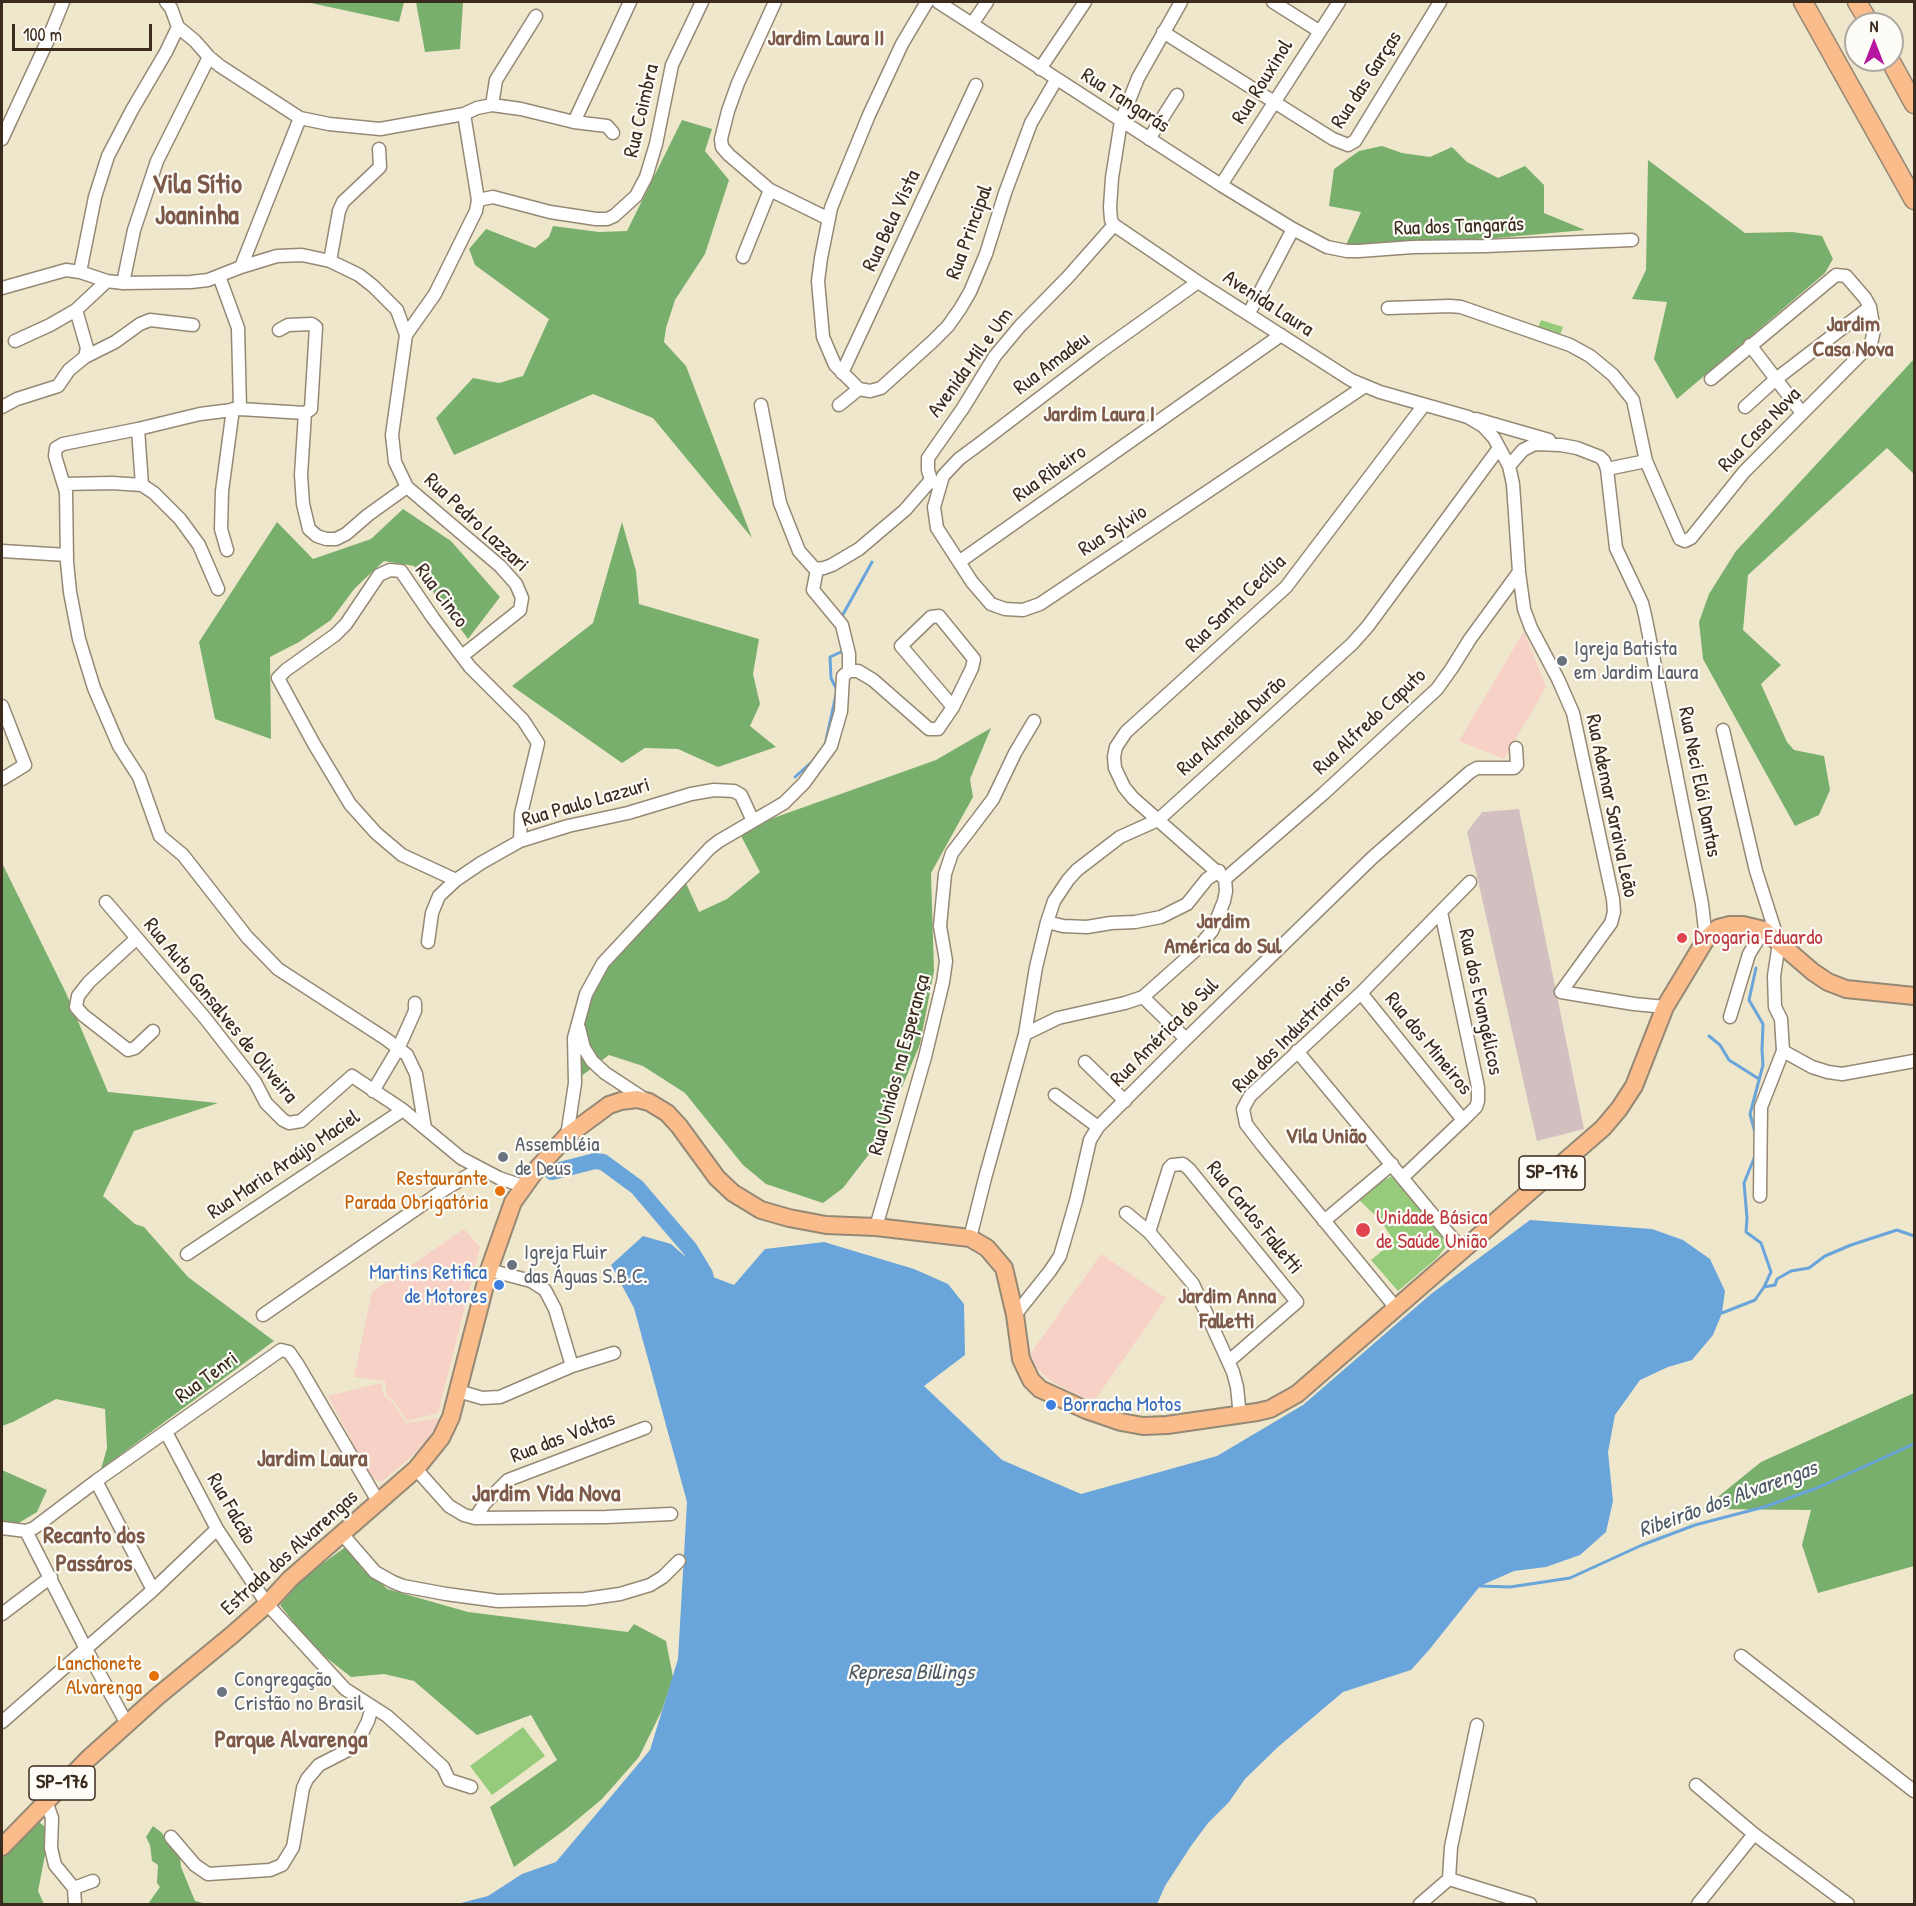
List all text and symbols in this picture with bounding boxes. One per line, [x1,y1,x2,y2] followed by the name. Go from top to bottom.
[15,12,154,50] scale bar
[1844,12,1904,72] north arrow
[1870,15,1878,37] text: N
[23,22,62,47] text: 100 m
[768,26,884,52] district label: Jardim Laura II
[1326,27,1408,133] street label: Rua das Garças
[1227,35,1299,129] street label: Rua Rouxinol
[619,62,665,160] street label: Rua Coimbra
[1076,63,1174,139] street label: Rua Tangarás
[858,166,926,276] street label: Rua Bela Vista
[152,170,242,233] district label: Vila Sítio Joaninha
[941,181,999,283] street label: Rua Principal
[1394,212,1524,242] street label: Rua dos Tangarás
[1218,265,1318,343] street label: Avenida Laura
[923,303,1019,423] street label: Avenida Mil e Um
[1813,312,1893,364] district label: Jardim Casa Nova
[1009,327,1095,401] street label: Rua Amadeu
[1713,382,1807,478] street label: Rua Casa Nova
[1043,402,1155,428] district label: Jardim Laura I
[1009,440,1091,508] street label: Rua Ribeiro
[418,468,534,578] street label: Rua Pedro Lazzari
[1074,500,1152,562] street label: Rua Sylvio
[1181,550,1291,658] street label: Rua Santa Cecília
[409,559,473,633] street label: Rua Cinco
[1574,636,1698,686] place label: Igreja Batista em Jardim Laura
[1555,654,1569,668] marker: Igreja Batista em Jardim Laura
[1308,663,1432,781] street label: Rua Alfredo Caputo
[1172,670,1292,782] street label: Rua Almeida Durão
[1672,705,1726,859] street label: Rua Neci Elói Dantas
[1579,712,1643,900] street label: Rua Ademar Saraiva Leão
[519,773,653,833] street label: Rua Paulo Lazzuri
[1164,909,1282,960] district label: Jardim América do Sul
[138,913,302,1109] street label: Rua Auto Gonsalves de Oliveira
[1694,925,1823,951] place label: Drogaria Eduardo
[1452,927,1508,1077] street label: Rua dos Evangélicos
[1675,931,1689,945] marker: Drogaria Eduardo
[1227,969,1357,1099] street label: Rua dos Industriarios
[864,972,936,1158] street label: Rua Unidos na Esperança
[1106,974,1224,1092] street label: Rua América do Sul
[1379,988,1477,1100] street label: Rua dos Mineiros
[203,1105,365,1225] street label: Rua Maria Araújo Maciel
[1285,1124,1367,1150] district label: Vila União
[515,1132,600,1182] place label: Assembléia de Deus
[496,1150,510,1164] marker: Assembléia de Deus
[1201,1156,1307,1280] street label: Rua Carlos Falletti
[1519,1156,1585,1190] road number: SP-176
[345,1166,488,1216] place label: Restaurante Parada Obrigatória
[493,1184,507,1198] marker: Restaurante Parada Obrigatória
[1376,1205,1488,1255] place label: Unidade Básica de Saúde União
[1354,1221,1372,1239] marker: Unidade Básica de Saúde União
[524,1240,648,1290] place label: Igreja Fluir das Águas S.B.C.
[505,1258,519,1272] marker: Igreja Fluir das Águas S.B.C.
[369,1260,487,1310] place label: Martins Retifica de Motores
[492,1278,506,1292] marker: Martins Retifica de Motores
[1178,1284,1276,1336] district label: Jardim Anna Falletti
[171,1347,243,1409] street label: Rua Tenri
[1063,1392,1181,1418] place label: Borracha Motos
[1044,1398,1058,1412] marker: Borracha Motos
[507,1407,619,1469] street label: Rua das Voltas
[257,1446,367,1474] district label: Jardim Laura
[1635,1455,1821,1545] water label: Ribeirão dos Alvarengas
[201,1469,261,1549] street label: Rua Falcão
[472,1481,620,1509] district label: Jardim Vida Nova
[216,1485,364,1621] street label: Estrada dos Alvarengas
[43,1523,145,1579] district label: Recanto dos Passáros
[58,1651,142,1701] place label: Lanchonete Alvarenga
[848,1660,974,1686] water label: Represa Billings
[234,1667,363,1717] place label: Congregação Cristão no Brasil
[147,1669,161,1683] marker: Lanchonete Alvarenga
[215,1685,229,1699] marker: Congregação Cristão no Brasil
[215,1727,367,1755] district label: Parque Alvarenga
[29,1766,95,1800] road number: SP-176

